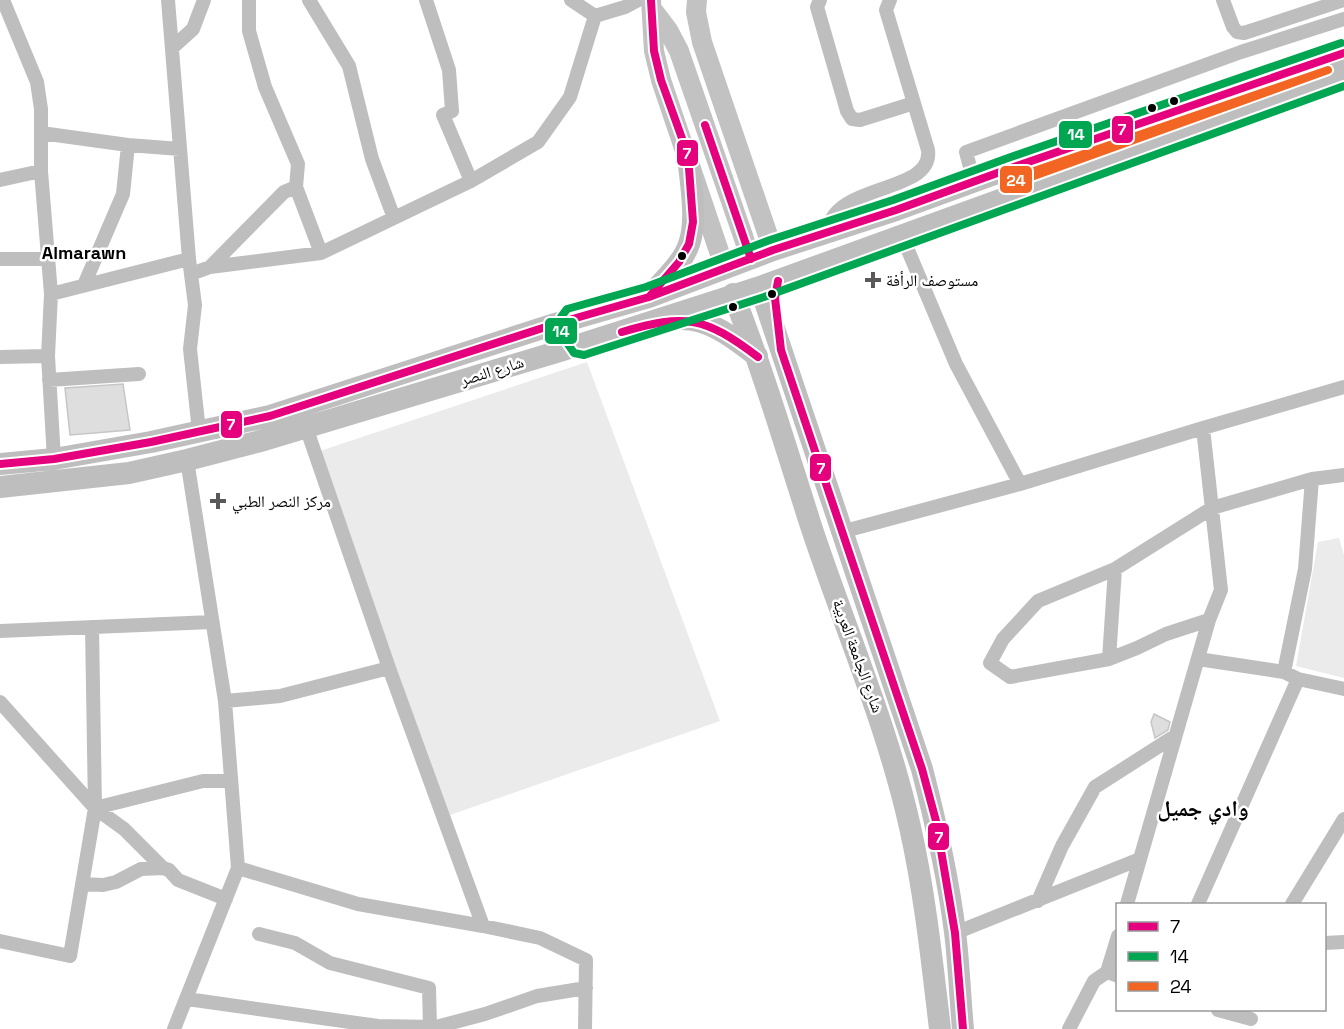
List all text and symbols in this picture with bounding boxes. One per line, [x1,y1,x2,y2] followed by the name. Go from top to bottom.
[1168,95,1180,107] unlabelled marker
[1146,102,1158,114] unlabelled marker
[1111,115,1134,144] line badge: 7
[1118,119,1127,140] text: 7
[1058,120,1093,149] line badge: 14
[1067,124,1085,145] text: 14
[676,139,699,167] line badge: 7
[683,143,692,164] text: 7
[999,165,1033,194] line badge: 24
[1006,170,1026,191] text: 24
[42,241,126,264] district label: Almarawn
[676,250,688,262] unlabelled marker
[886,270,978,291] place label: مستوصف الرأفة
[864,271,882,289] marker: مستوصف الرأفة
[766,288,778,300] unlabelled marker
[727,301,739,313] unlabelled marker
[544,317,578,345] line badge: 14
[552,321,570,342] text: 14
[457,351,526,391] street label: شارع النصر
[220,410,243,439] line badge: 7
[227,414,236,435] text: 7
[809,453,832,482] line badge: 7
[817,458,826,479] text: 7
[232,491,331,514] place label: مركز النصر الطبي
[209,492,227,510] marker: مركز النصر الطبي
[828,596,888,716] street label: شارع الجامعة العربية
[1157,794,1249,825] district label: وادي جميل
[927,822,950,851] line badge: 7
[935,827,944,848] text: 7
[1116,903,1326,1011] legend
[1170,915,1180,938] text: 7
[1170,945,1189,968] text: 14
[1170,975,1192,998] text: 24

